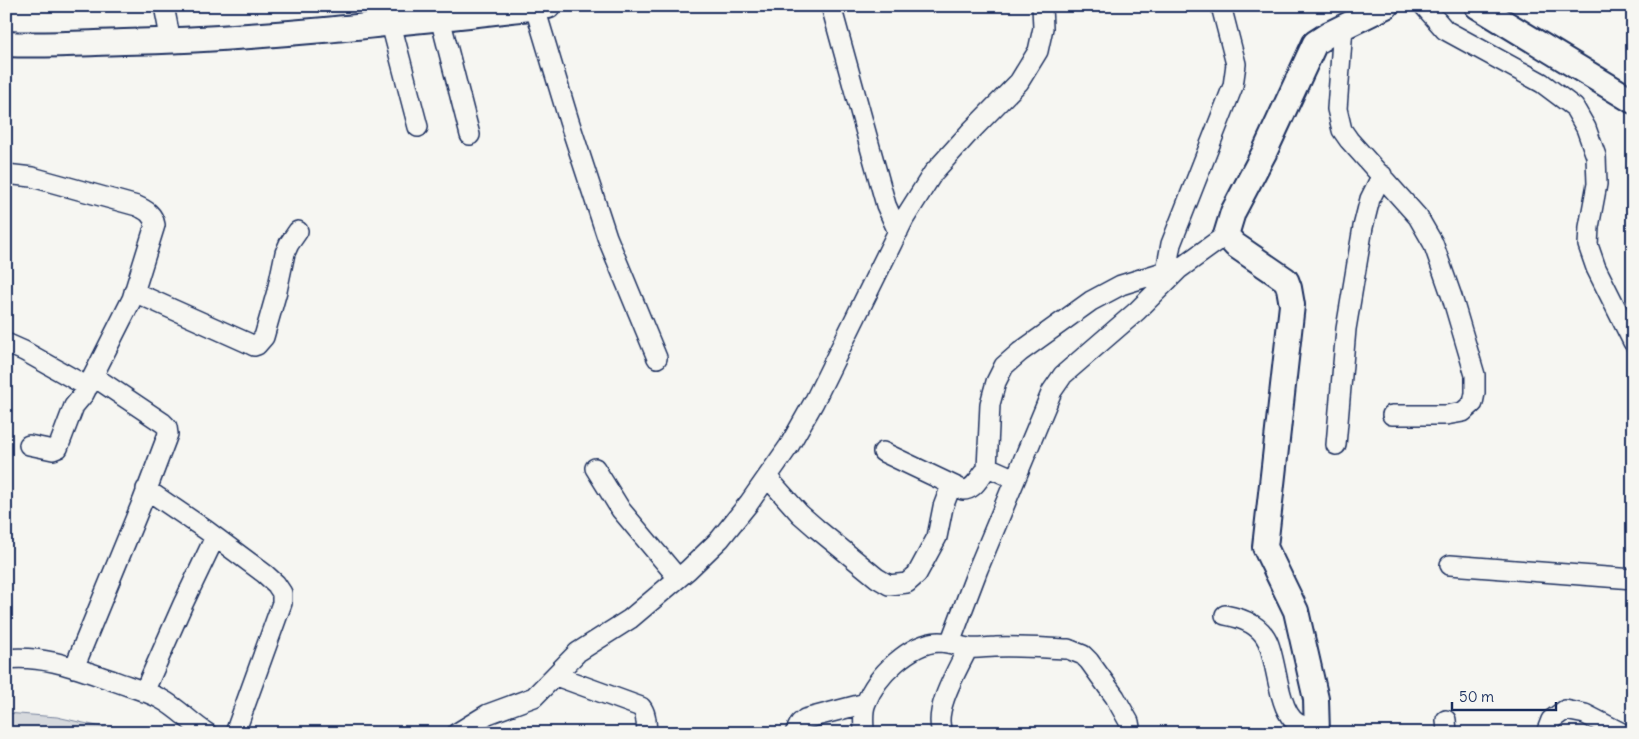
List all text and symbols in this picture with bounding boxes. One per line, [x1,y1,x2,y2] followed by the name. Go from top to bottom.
[1452,679,1555,711] scale bar
[1459,687,1494,706] text: 50 m

